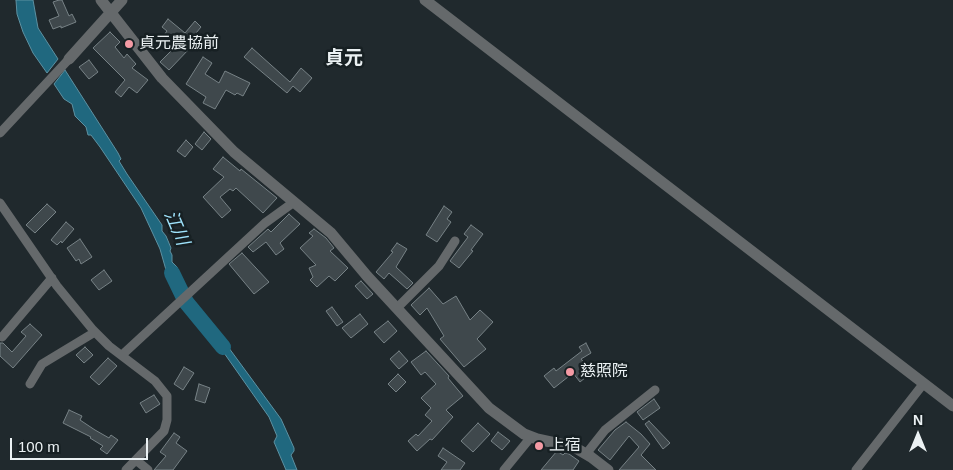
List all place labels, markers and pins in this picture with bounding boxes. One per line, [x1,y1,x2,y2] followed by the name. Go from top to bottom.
[139,34,219,54] place label: 貞元農協前
[123,38,135,50] marker: 貞元農協前
[580,362,628,382] place label: 慈照院
[564,366,576,378] marker: 慈照院
[549,436,581,456] place label: 上宿
[533,440,545,452] marker: 上宿

